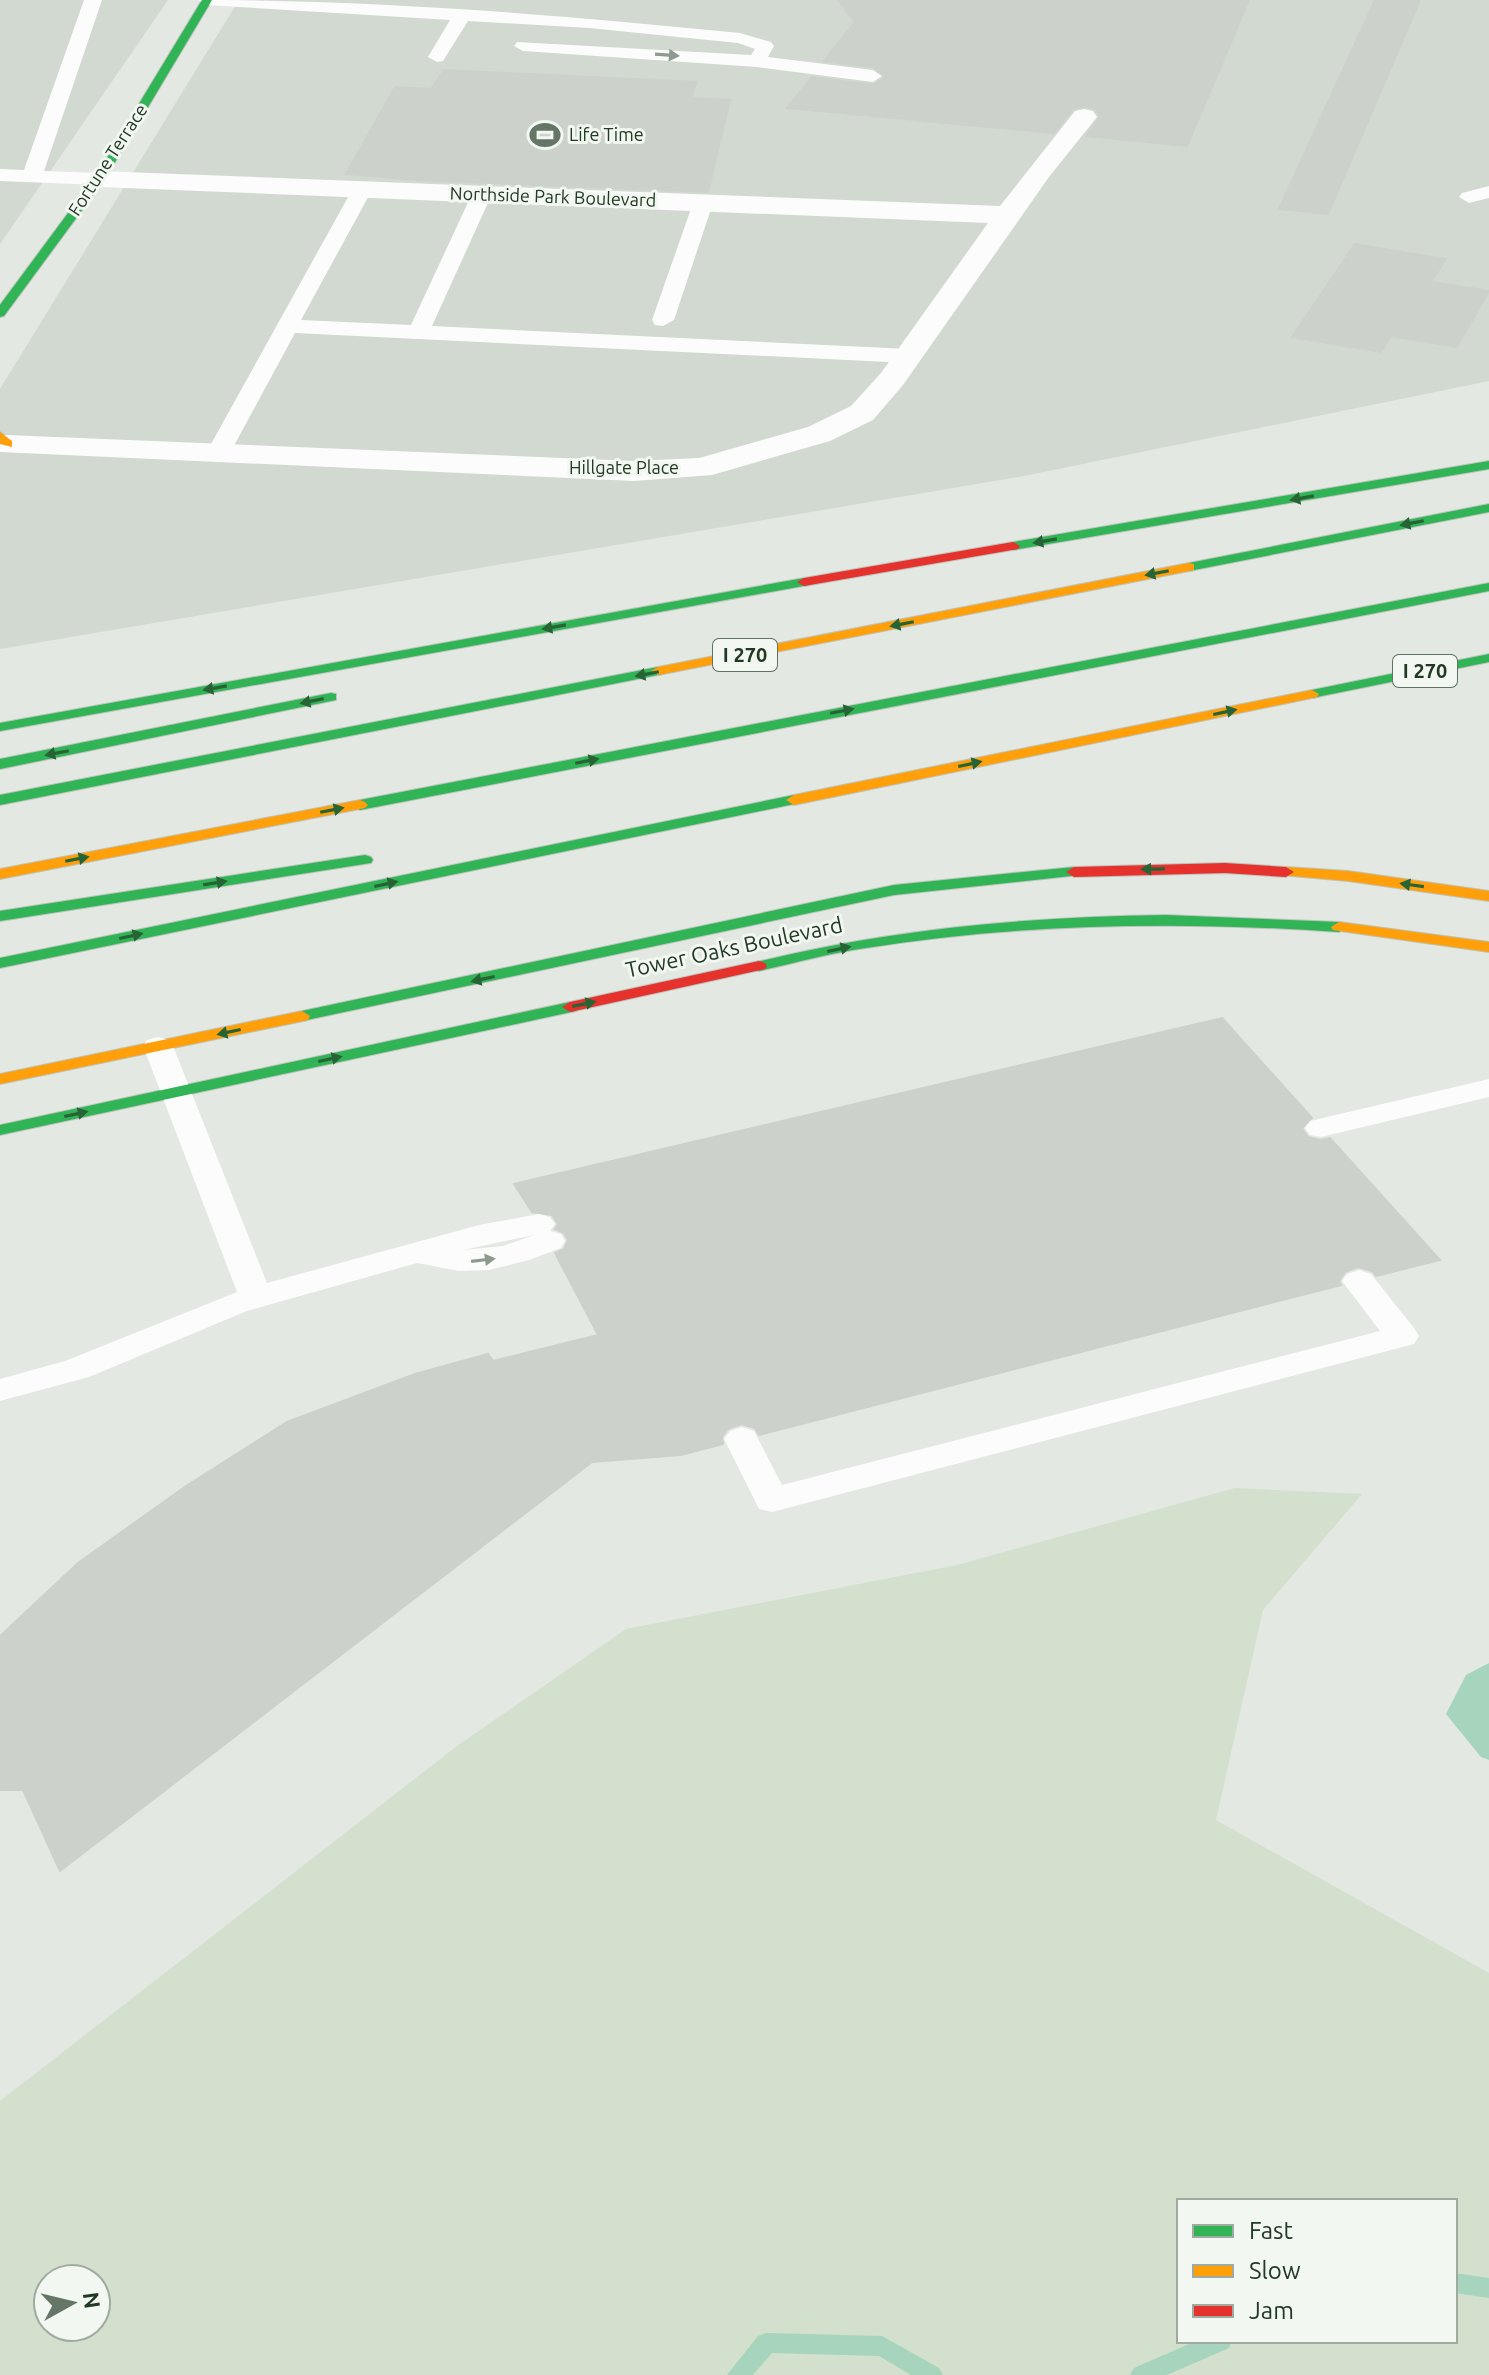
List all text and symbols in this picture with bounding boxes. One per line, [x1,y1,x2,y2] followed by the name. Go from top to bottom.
[655,49,680,62] one-way arrow
[64,100,151,219] street label: Fortune Terrace
[528,118,562,152] sports icon: Life Time
[569,124,644,144] place label: Life Time
[450,182,657,210] street label: Northside Park Boulevard
[569,457,679,477] street label: Hillgate Place
[1289,492,1314,505] one-way arrow
[1400,518,1425,530] one-way arrow
[1033,535,1058,548] one-way arrow
[1145,568,1170,580] one-way arrow
[890,618,915,630] one-way arrow
[541,622,566,634] one-way arrow
[713,639,777,671] road number: I 270
[1393,655,1457,687] road number: I 270
[634,668,659,680] one-way arrow
[202,683,227,695] one-way arrow
[299,695,324,708] one-way arrow
[830,705,855,717] one-way arrow
[1212,705,1237,718] one-way arrow
[44,748,69,760] one-way arrow
[575,754,600,766] one-way arrow
[958,757,983,770] one-way arrow
[320,803,345,816] one-way arrow
[64,853,89,865] one-way arrow
[1140,863,1165,875] one-way arrow
[203,876,228,889] one-way arrow
[374,877,399,890] one-way arrow
[1399,878,1424,891] one-way arrow
[623,911,845,982] street label: Tower Oaks Boulevard
[119,929,144,942] one-way arrow
[826,942,851,955] one-way arrow
[471,973,496,985] one-way arrow
[572,997,597,1010] one-way arrow
[216,1026,241,1038] one-way arrow
[318,1052,343,1065] one-way arrow
[64,1107,89,1120] one-way arrow
[471,1253,496,1266] one-way arrow
[1177,2199,1457,2343] legend
[1249,2217,1293,2244] text: Fast
[1249,2257,1301,2284] text: Slow
[32,2263,112,2343] north arrow
[79,2290,106,2310] text: N
[1249,2297,1294,2324] text: Jam

